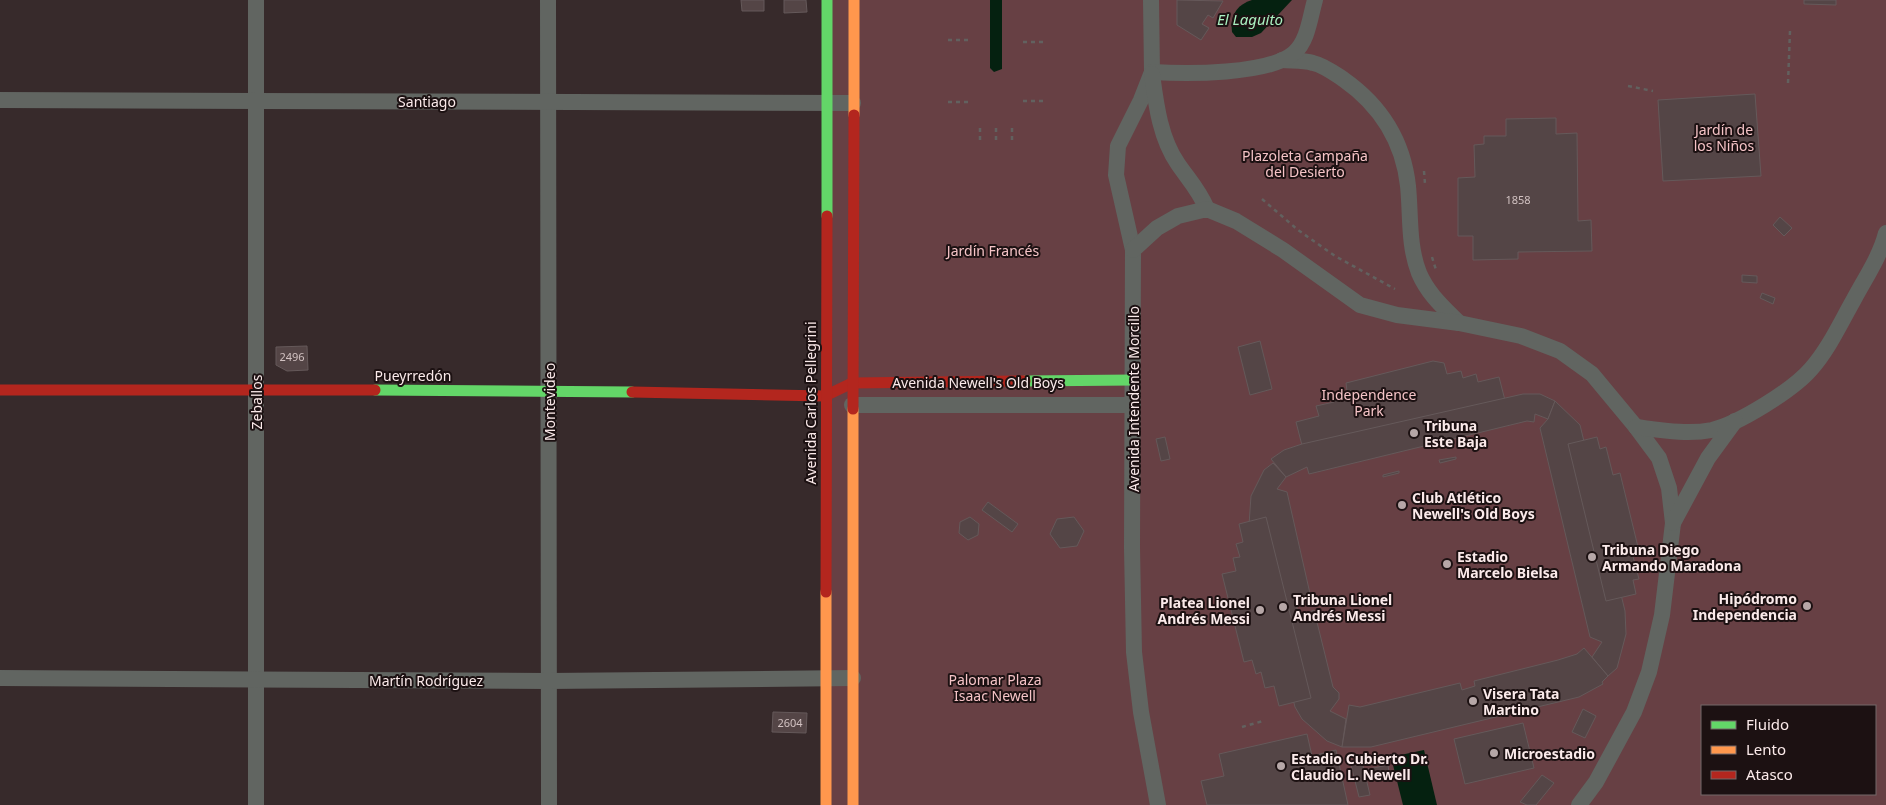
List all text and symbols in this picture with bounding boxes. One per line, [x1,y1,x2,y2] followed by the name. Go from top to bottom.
[1217,9,1283,29] water label: El Laguito
[398,92,456,111] street label: Santiago
[1693,120,1755,155] park label: Jardín de los Niños
[1242,146,1368,181] park label: Plazoleta Campaña del Desierto
[1505,192,1531,207] house number: 1858
[945,241,1039,260] park label: Jardín Francés
[1124,306,1143,492] street label: Avenida Intendente Morcillo
[801,322,820,485] street label: Avenida Carlos Pellegrini
[279,349,305,364] house number: 2496
[540,363,559,441] street label: Montevideo
[375,366,451,385] street label: Pueyrredón
[892,373,1064,392] street label: Avenida Newell's Old Boys
[247,374,266,429] street label: Zeballos
[1322,385,1417,420] park label: Independence Park
[1424,416,1487,451] place label: Tribuna Este Baja
[1408,427,1420,439] marker: Tribuna Este Baja
[1412,488,1535,523] place label: Club Atlético Newell's Old Boys
[1396,499,1408,511] marker: Club Atlético Newell's Old Boys
[1602,540,1741,575] place label: Tribuna Diego Armando Maradona
[1457,547,1558,582] place label: Estadio Marcelo Bielsa
[1586,551,1598,563] marker: Tribuna Diego Armando Maradona
[1441,558,1453,570] marker: Estadio Marcelo Bielsa
[1693,589,1797,624] place label: Hipódromo Independencia
[1293,590,1392,625] place label: Tribuna Lionel Andrés Messi
[1158,593,1250,628] place label: Platea Lionel Andrés Messi
[1801,600,1813,612] marker: Hipódromo Independencia
[1277,601,1289,613] marker: Tribuna Lionel Andrés Messi
[1254,604,1266,616] marker: Platea Lionel Andrés Messi
[948,670,1042,705] park label: Palomar Plaza Isaac Newell
[369,671,483,690] street label: Martín Rodríguez
[1483,684,1559,719] place label: Visera Tata Martino
[1467,695,1479,707] marker: Visera Tata Martino
[1701,705,1876,795] legend
[1746,714,1789,734] text: Fluido
[777,715,803,730] house number: 2604
[1746,739,1786,759] text: Lento
[1504,744,1595,763] place label: Microestadio
[1488,747,1500,759] marker: Microestadio
[1291,749,1428,784] place label: Estadio Cubierto Dr. Claudio L. Newell
[1275,760,1287,772] marker: Estadio Cubierto Dr. Claudio L. Newell
[1746,764,1793,784] text: Atasco

